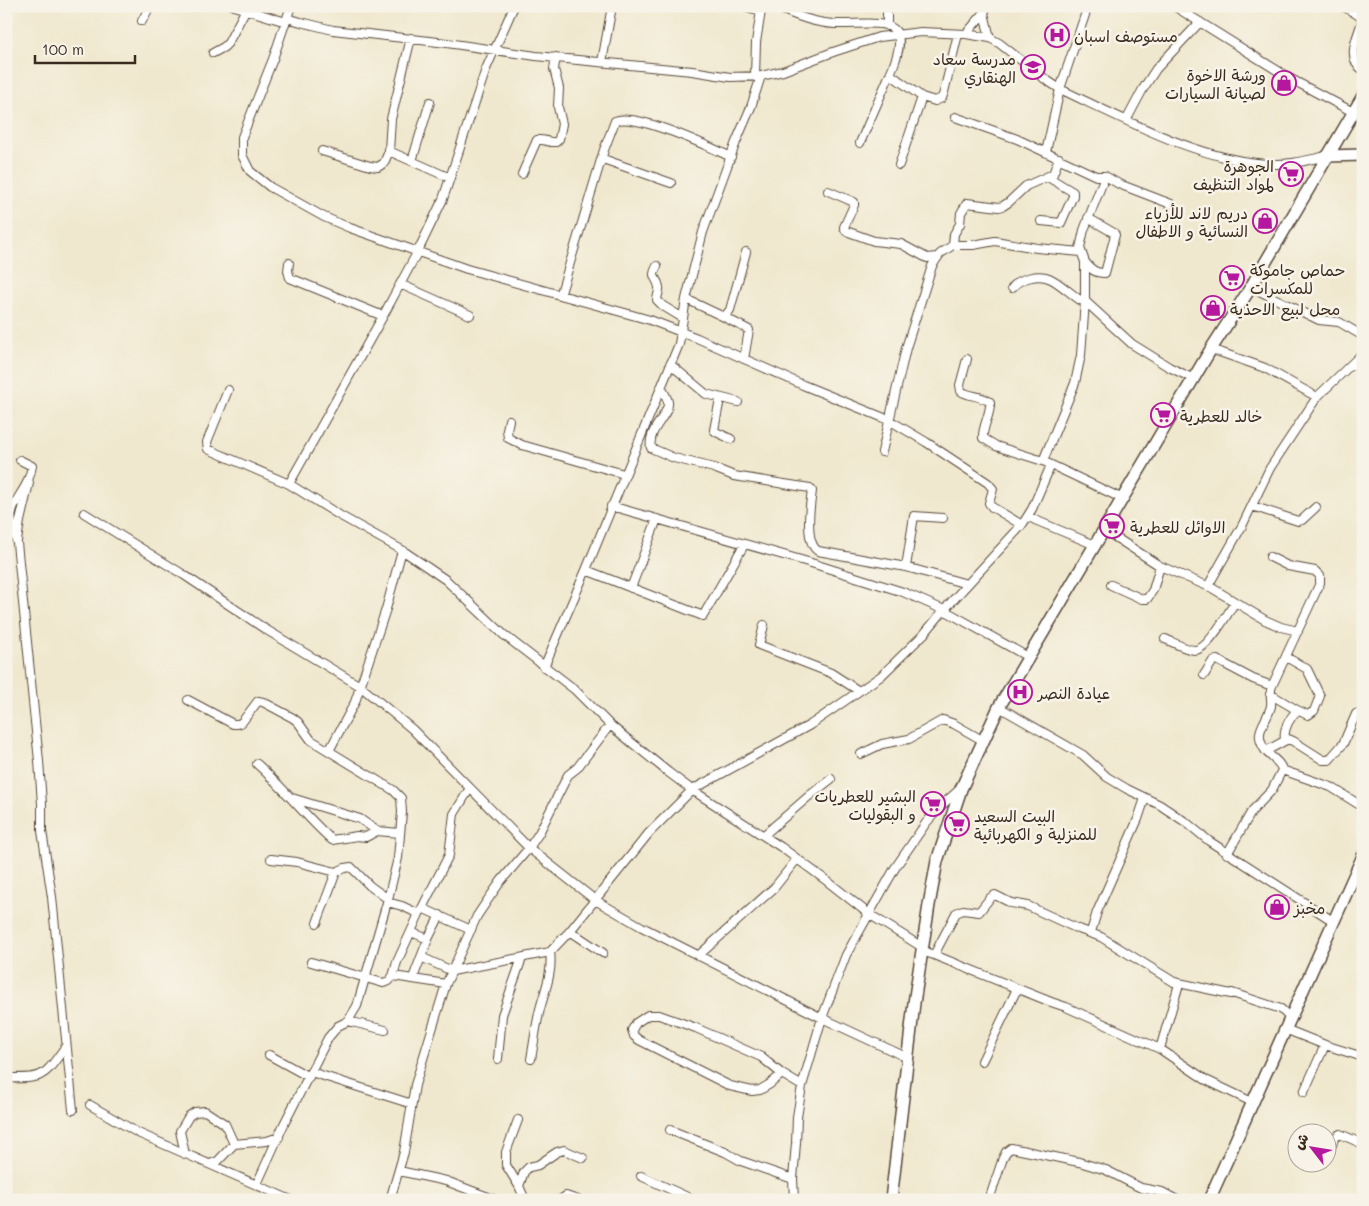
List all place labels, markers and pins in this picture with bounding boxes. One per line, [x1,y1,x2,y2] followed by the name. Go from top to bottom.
[1044,22,1070,48] hospital icon: مستوصف اسبان
[1074,25,1178,47] place label: مستوصف اسبان
[933,48,1016,89] place label: مدرسة سعاد الهنقاري
[1020,54,1046,80] school or university icon: مدرسة سعاد الهنقاري
[1165,64,1266,103] place label: ورشة الاخوة لصيانة السيارات
[1271,70,1297,96] shop icon: ورشة الاخوة لصيانة السيارات
[1193,155,1274,195] place label: الجوهرة لمواد التنظيف
[1278,161,1304,187] supermarket icon: الجوهرة لمواد التنظيف
[1136,202,1248,241] place label: دريم لاند للأزياء النسائية و الاطفال
[1252,208,1278,234] shop icon: دريم لاند للأزياء النسائية و الاطفال
[1250,259,1345,298] place label: حماص جاموكة للمكسرات
[1219,265,1245,291] supermarket icon: حماص جاموكة للمكسرات
[1200,295,1226,321] shop icon: محل لبيع الاحذية
[1230,298,1340,321] place label: محل لبيع الاحذية
[1150,402,1176,428] supermarket icon: خالد للعطرية
[1180,405,1262,426] place label: خالد للعطرية
[1099,513,1125,539] supermarket icon: الاوائل للعطرية
[1130,516,1225,537] place label: الاوائل للعطرية
[1007,679,1033,705] hospital icon: عيادة النصر
[1036,682,1110,703] place label: عيادة النصر
[814,785,916,825] place label: البشير للعطريات و البقوليات
[920,791,946,817] supermarket icon: البشير للعطريات و البقوليات
[974,805,1097,844] place label: البيت السعيد للمنزلية و الكهربائية
[944,811,970,837] supermarket icon: البيت السعيد للمنزلية و الكهربائية
[1264,894,1290,920] shop icon: مخبز
[1292,897,1325,918] place label: مخبز

